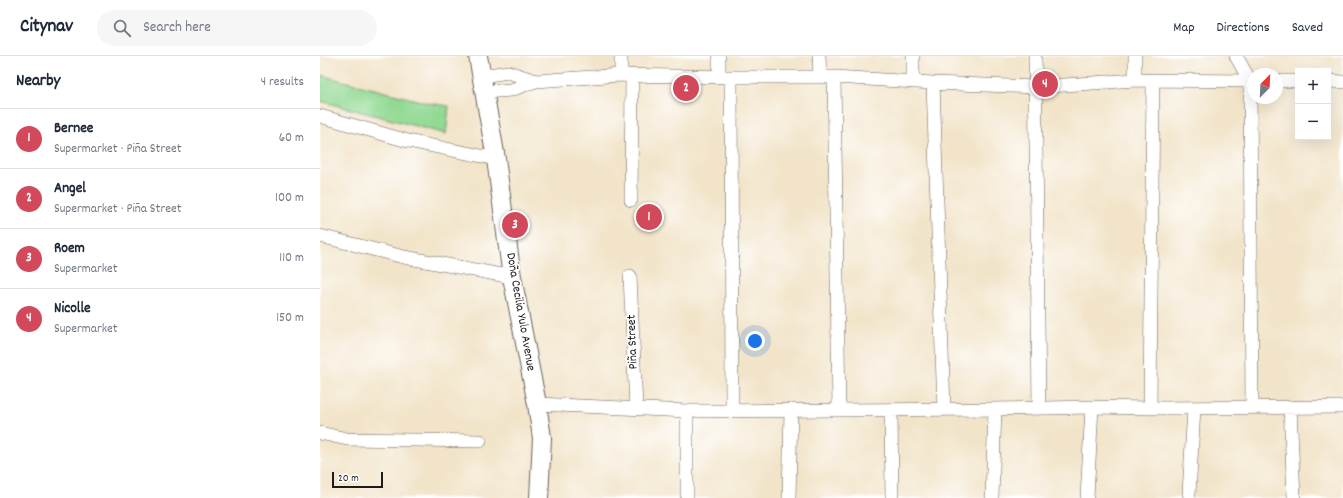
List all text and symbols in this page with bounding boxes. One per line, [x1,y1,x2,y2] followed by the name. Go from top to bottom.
[97,10,377,46] search box
[20,14,73,41] text: Citynav
[111,17,133,39] icon: search
[143,17,211,39] text: Search here
[1173,18,1195,38] text: Map
[1217,18,1270,38] text: Directions
[1292,18,1323,38] text: Saved
[1247,68,1283,104] north arrow
[1295,68,1331,140] map controls
[1295,68,1331,104] button: +
[1032,69,1058,99] pin: 4
[16,70,60,94] text: Nearby
[261,73,304,92] text: 4 results
[673,73,699,103] pin: 2
[1295,104,1331,140] button: −
[54,118,93,140] text: Bernee
[28,129,30,148] text: 1
[279,129,304,148] text: 60 m
[54,140,181,159] text: Supermarket · Piña Street
[54,178,86,200] text: Angel
[26,189,32,208] text: 2
[275,189,304,208] text: 100 m
[54,200,181,219] text: Supermarket · Piña Street
[636,202,662,232] pin: 1
[502,210,528,240] pin: 3
[54,238,85,260] text: Roem
[26,249,32,268] text: 3
[279,249,304,268] text: 110 m
[500,251,540,373] street label: Doña Cecilia Yulo Avenue
[54,260,118,279] text: Supermarket
[54,298,91,320] text: Nicolle
[26,309,32,328] text: 4
[276,309,304,328] text: 150 m
[623,314,643,370] street label: Piña Street
[54,320,118,339] text: Supermarket
[745,331,765,351] your location
[332,470,383,489] scale bar
[338,471,359,487] text: 20 m

